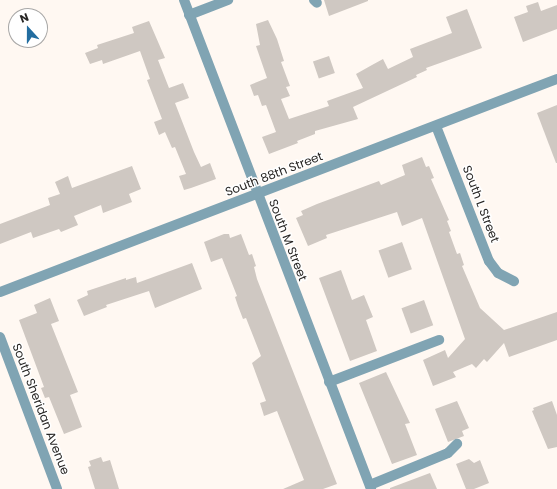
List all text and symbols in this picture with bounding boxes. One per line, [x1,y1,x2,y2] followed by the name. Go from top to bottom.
[8,8,48,48] north arrow
[17,9,31,27] text: N
[223,149,325,199] street label: South 88th Street
[460,164,502,244] street label: South L Street
[266,197,310,283] street label: South M Street
[9,341,73,477] street label: South Sheridan Avenue

